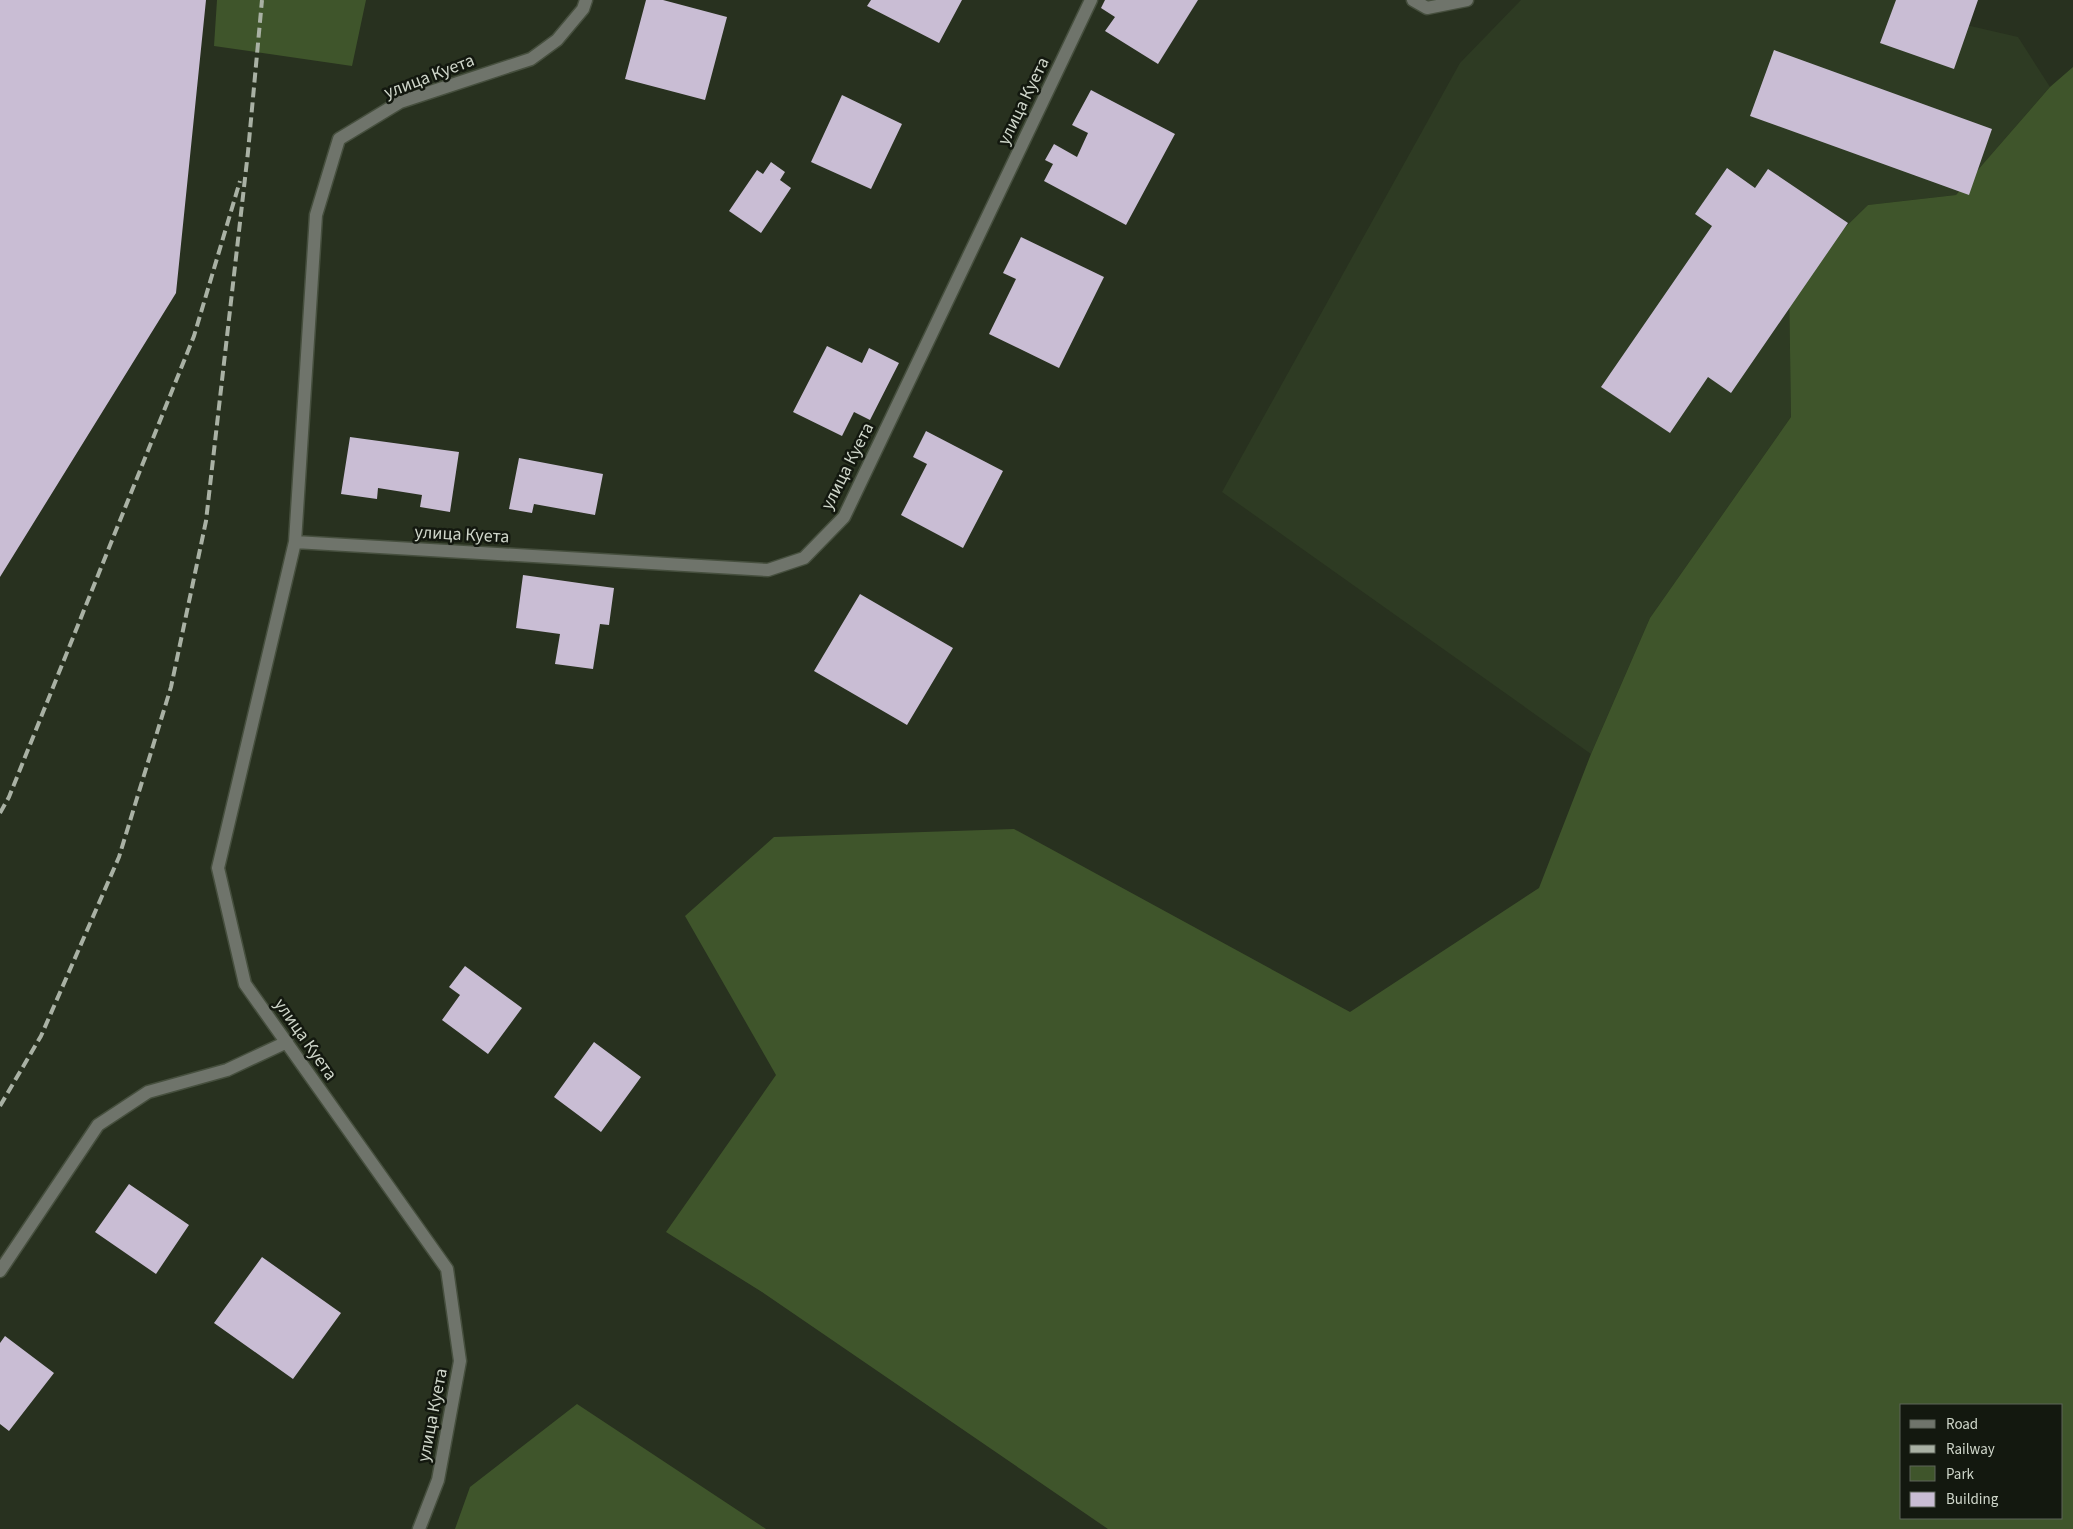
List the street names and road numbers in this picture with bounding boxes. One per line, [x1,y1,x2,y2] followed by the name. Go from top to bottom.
[380,48,478,105] street label: улица Куета
[991,53,1055,149] street label: улица Куета
[815,418,880,514] street label: улица Куета
[414,520,510,549] street label: улица Куета
[268,993,343,1085] street label: улица Куета
[411,1366,454,1464] street label: улица Куета

